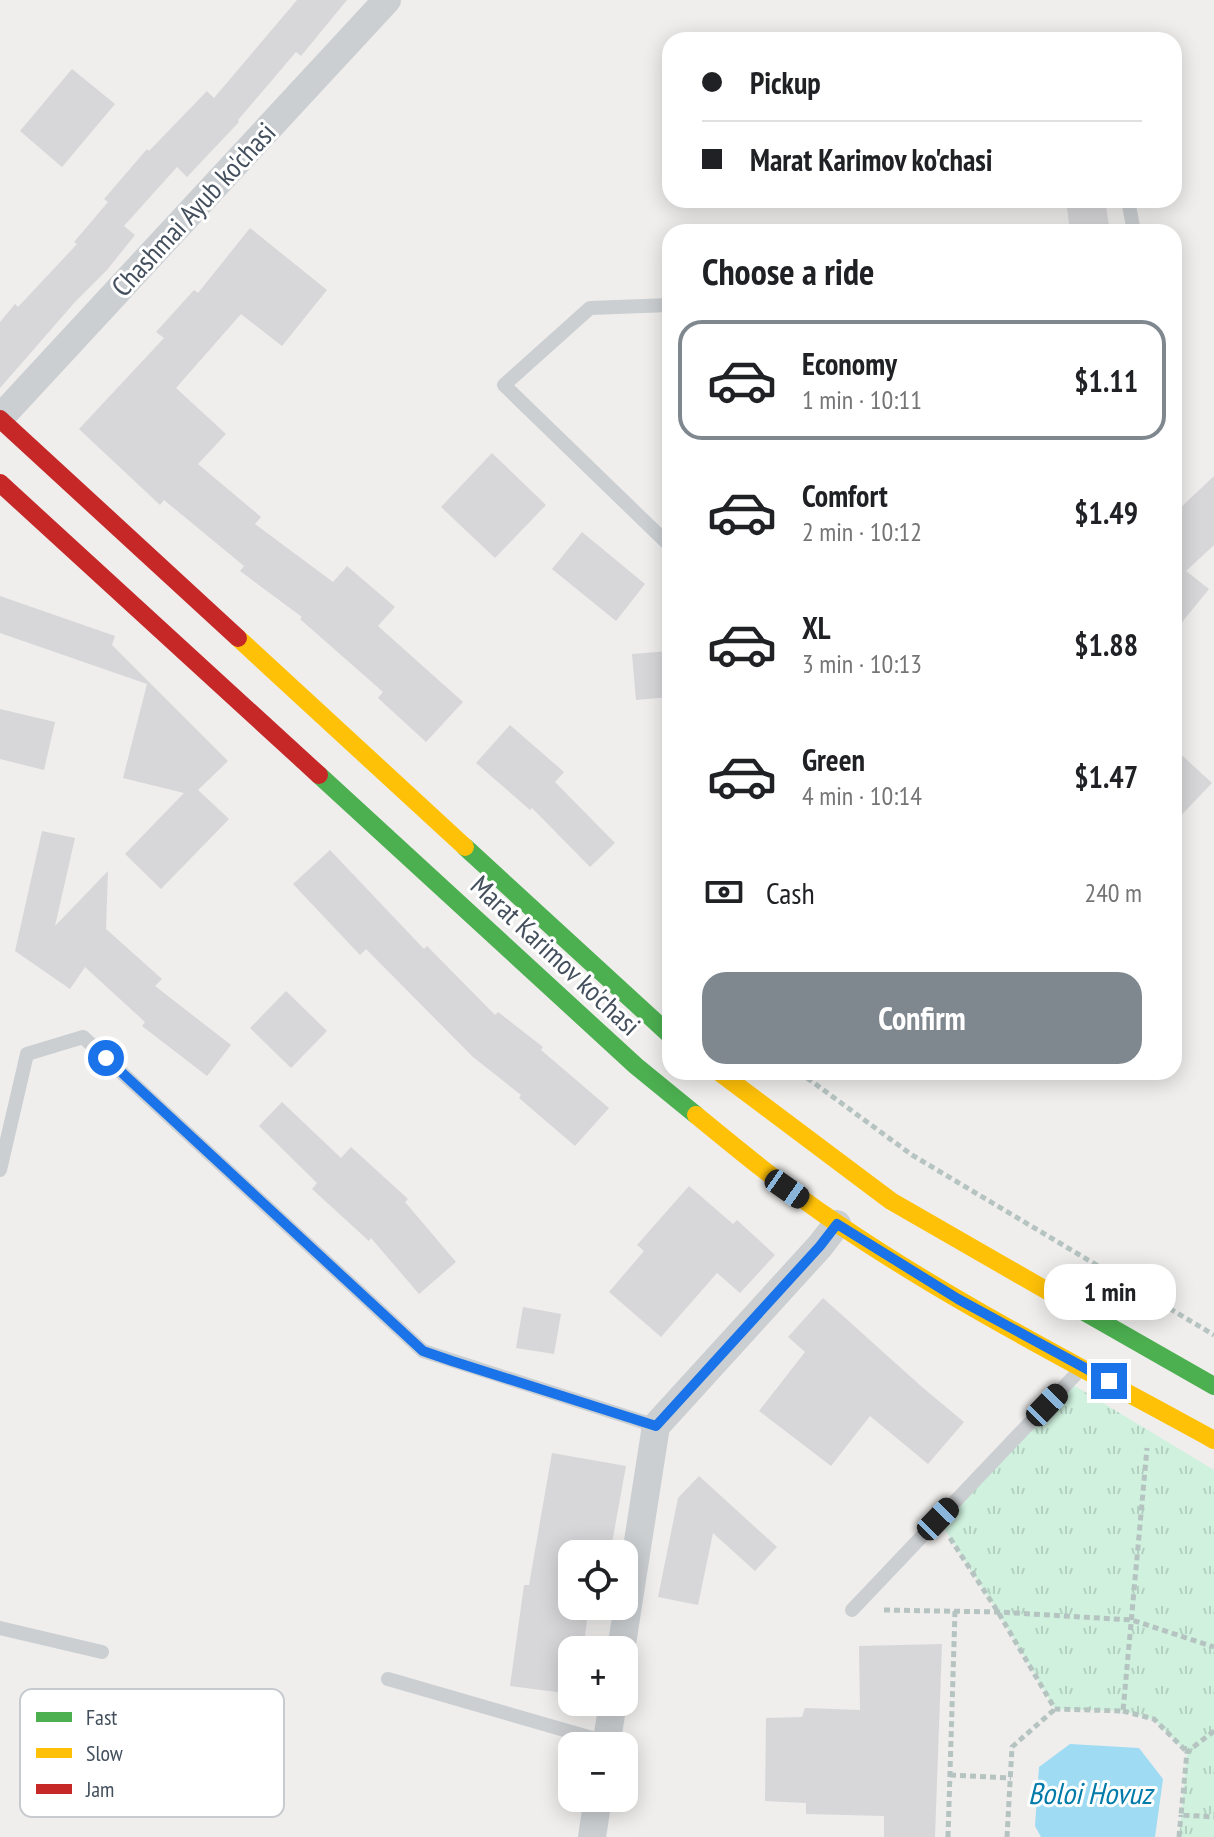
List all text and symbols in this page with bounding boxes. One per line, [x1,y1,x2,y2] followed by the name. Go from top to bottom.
[750,63,821,102] text: Pickup
[103,114,283,304] street label: Chashmai Ayub ko'chasi
[750,140,993,179] text: Marat Karimov ko'chasi
[702,248,874,295] text: Choose a ride
[706,344,778,416] icon: car
[802,344,897,383] text: Economy
[1074,361,1138,400] text: $1.11
[802,383,922,416] text: 1 min · 10:11
[706,476,778,548] icon: car
[802,476,888,515] text: Comfort
[1074,493,1138,532] text: $1.49
[802,515,922,548] text: 2 min · 10:12
[706,608,778,680] icon: car
[802,608,831,647] text: XL
[1074,625,1138,664] text: $1.88
[802,647,922,680] text: 3 min · 10:13
[706,740,778,812] icon: car
[802,740,865,779] text: Green
[1074,757,1138,796] text: $1.47
[802,779,922,812] text: 4 min · 10:14
[463,867,649,1043] street label: Marat Karimov ko'chasi
[702,870,746,914] icon: cash
[766,873,815,912] text: Cash
[1084,876,1142,909] text: 240 m
[702,972,1142,1064] button: Confirm
[88,1040,124,1076] route start
[760,1165,814,1213] car
[1043,1265,1175,1321] callout: 1 min
[1084,1275,1136,1308] text: 1 min
[1091,1363,1127,1399] route end
[1022,1379,1072,1431] car
[913,1493,963,1545] car
[558,1540,638,1812] map controls
[558,1540,638,1620] button: locate
[558,1636,638,1716] button: +
[20,1689,284,1817] legend
[86,1703,117,1731] text: Fast
[558,1732,638,1812] button: −
[86,1739,123,1767] text: Slow
[1028,1773,1155,1812] water label: Boloi Hovuz
[85,1775,114,1803] text: Jam

